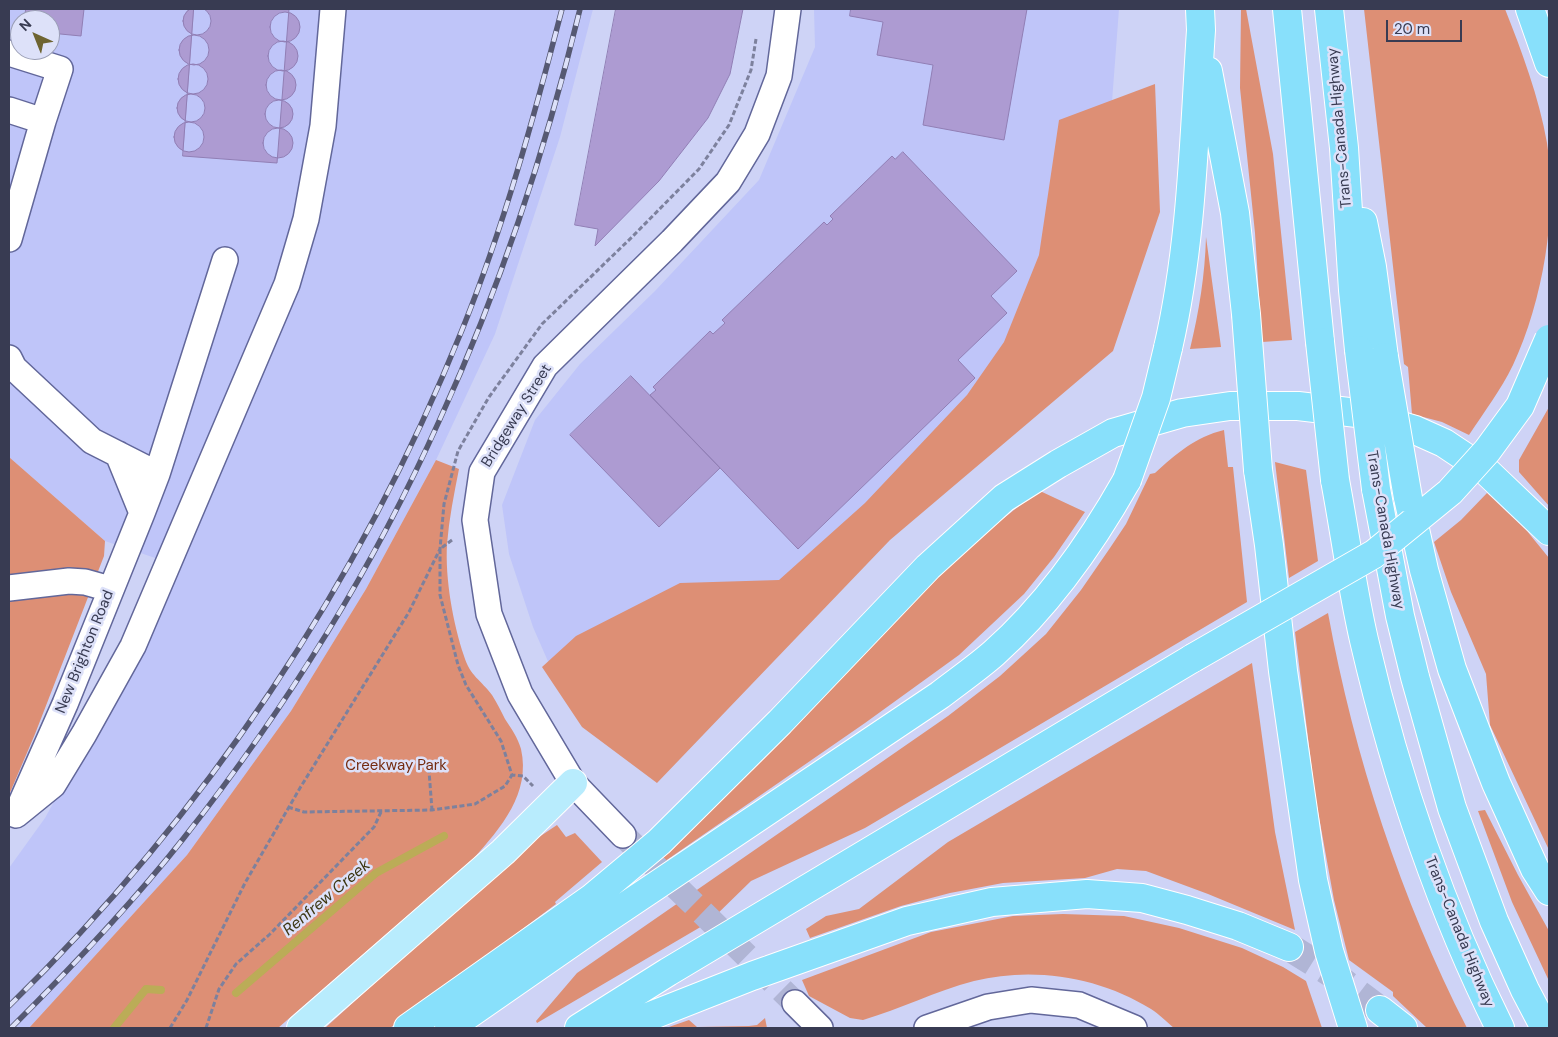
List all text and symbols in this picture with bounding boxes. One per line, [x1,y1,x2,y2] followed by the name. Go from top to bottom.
[10,10,60,60] north arrow
[1388,10,1464,42] scale bar
[15,15,35,35] text: N
[1394,19,1430,39] text: 20 m
[1324,47,1356,209] street label: Trans-Canada Highway
[478,361,556,471] street label: Bridgeway Street
[1362,449,1408,611] street label: Trans-Canada Highway
[52,588,118,716] street label: New Brighton Road
[345,757,447,775] park label: Creekway Park
[1420,854,1498,1010] street label: Trans-Canada Highway
[279,856,375,940] water label: Renfrew Creek

